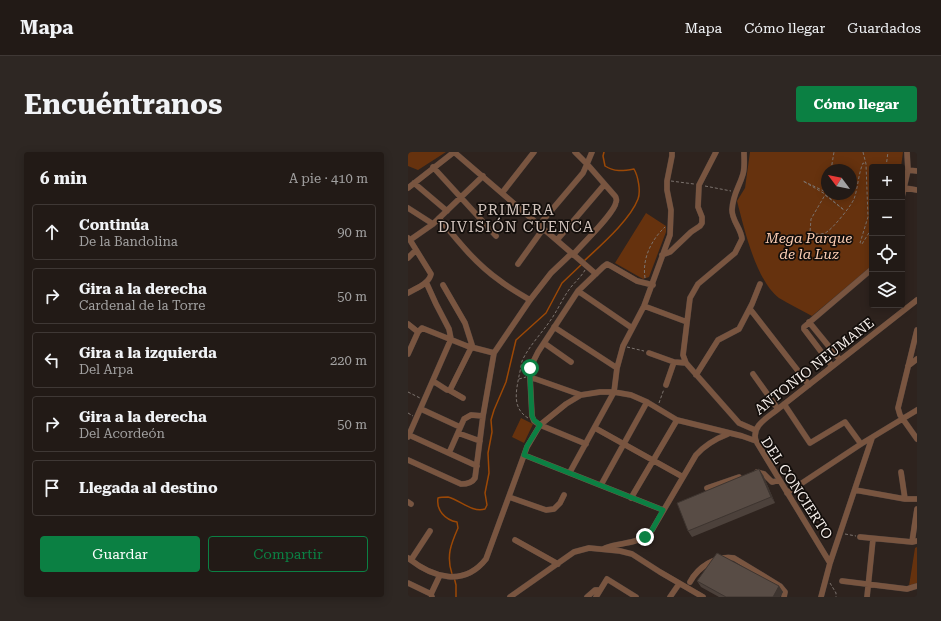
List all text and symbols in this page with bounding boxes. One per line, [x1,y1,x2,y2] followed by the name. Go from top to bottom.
[20,16,73,39] text: Mapa
[685,20,722,36] text: Mapa
[744,20,825,36] text: Cómo llegar
[847,20,921,36] text: Guardados
[796,86,917,122] button: Cómo llegar
[24,88,222,121] text: Encuéntranos
[821,164,857,200] north arrow
[869,164,905,308] map controls
[869,164,905,200] button: +
[40,168,87,188] text: 6 min
[289,171,368,186] text: A pie · 410 m
[869,200,905,236] button: −
[438,201,594,236] district label: PRIMERA DIVISIÓN CUENCA
[79,216,149,234] text: Continúa
[41,221,63,243] icon: ahead
[337,225,367,240] text: 90 m
[765,230,852,262] park label: Mega Parque de la Luz
[79,234,178,249] text: De la Bandolina
[869,236,905,272] button: locate
[869,272,905,308] button: layers
[79,280,207,298] text: Gira a la derecha
[41,285,63,307] icon: right
[337,289,367,304] text: 50 m
[79,298,205,313] text: Cardenal de la Torre
[751,314,877,418] street label: ANTONIO NEUMANE
[79,344,217,362] text: Gira a la izquierda
[41,349,63,371] icon: left
[330,353,367,368] text: 220 m
[521,359,539,377] route start
[79,362,133,377] text: Del Arpa
[79,408,207,426] text: Gira a la derecha
[41,413,63,435] icon: right
[337,417,367,432] text: 50 m
[79,426,165,441] text: Del Acordeón
[758,434,836,542] street label: DEL CONCIERTO
[41,477,63,499] icon: arrive
[79,479,218,497] text: Llegada al destino
[636,528,654,546] route end
[40,536,200,572] button: Guardar
[208,536,368,572] button: Compartir

